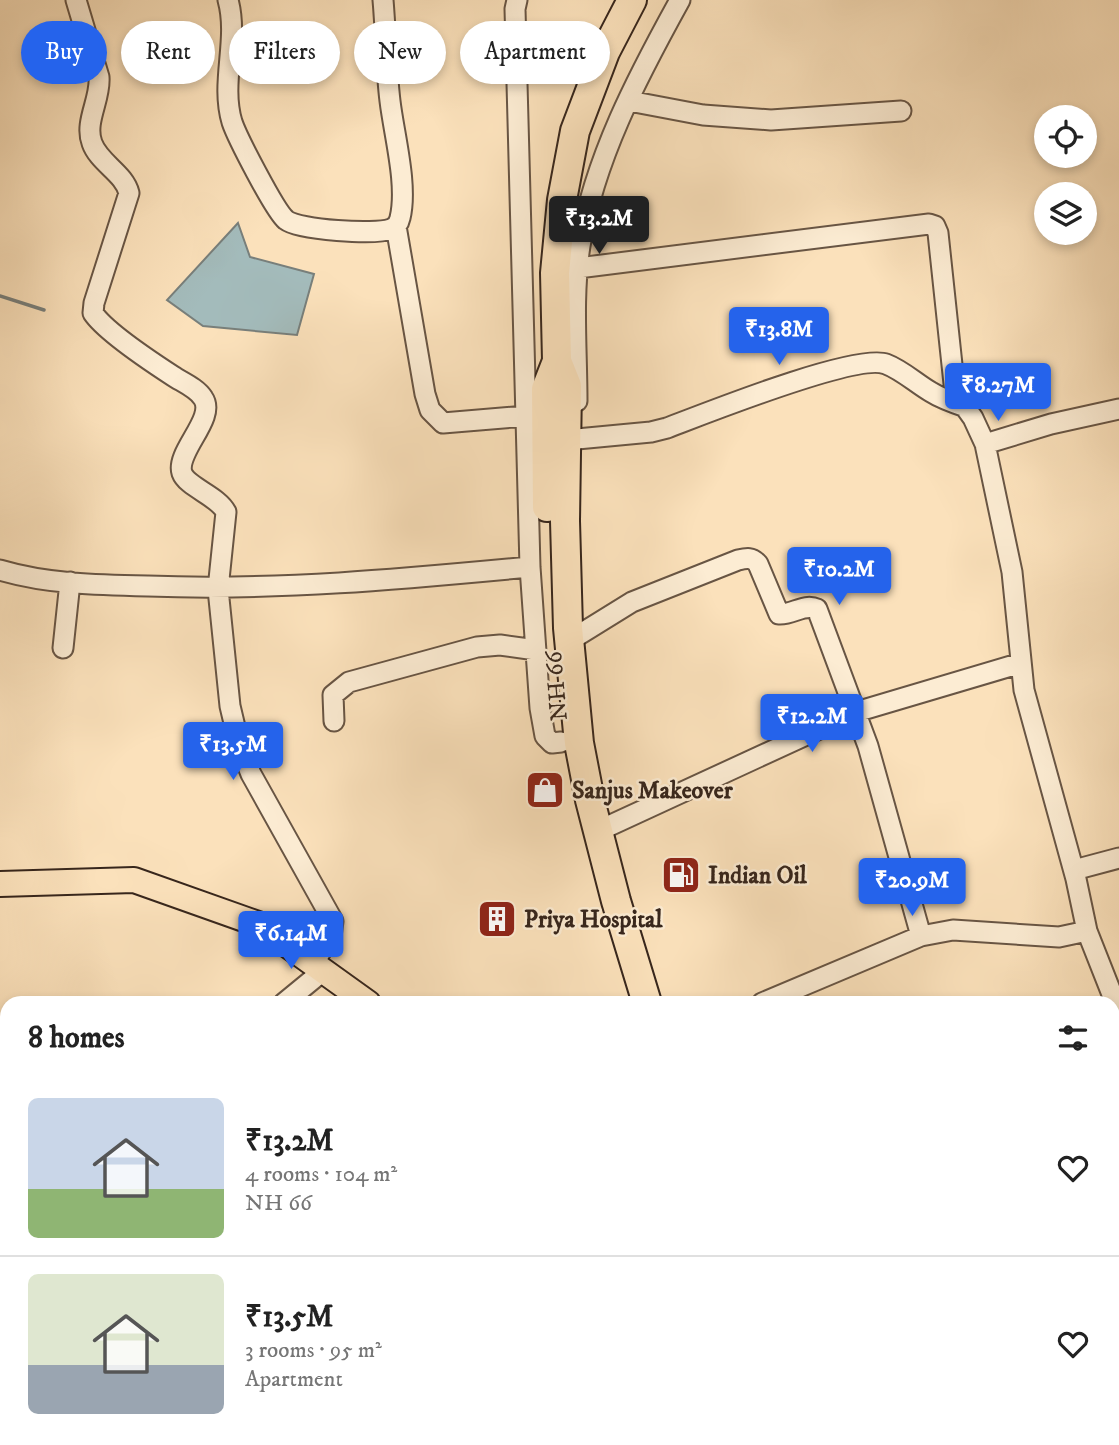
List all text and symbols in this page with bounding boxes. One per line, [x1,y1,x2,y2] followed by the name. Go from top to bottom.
[21,21,107,84] chip: Buy
[121,21,215,84] chip: Rent
[229,21,340,84] chip: Filters
[354,21,446,84] chip: New
[460,21,610,84] chip: Apartment
[1034,105,1097,245] map controls
[1034,105,1097,168] button: locate
[1034,182,1097,245] button: layers
[542,196,656,256] pin: ₹13.2M
[565,204,633,233] text: ₹13.2M
[722,308,836,367] pin: ₹13.8M
[745,315,813,344] text: ₹13.8M
[941,364,1055,423] pin: ₹8.27M
[961,371,1035,400] text: ₹8.27M
[782,548,896,607] pin: ₹10.2M
[803,555,875,584] text: ₹10.2M
[539,648,575,722] street label: NH 66
[755,694,869,754] pin: ₹12.2M
[776,702,848,731] text: ₹12.2M
[176,722,290,782] pin: ₹13.5M
[199,730,267,759] text: ₹13.5M
[524,769,566,811] shop icon: Sanjus Makeover
[572,776,734,806] place label: Sanjus Makeover
[660,854,702,896] fuel station icon: Indian Oil
[855,858,969,918] pin: ₹20.9M
[708,861,808,891] place label: Indian Oil
[875,866,949,895] text: ₹20.9M
[476,898,518,940] building icon: Priya Hospital
[524,905,663,935] place label: Priya Hospital
[234,912,348,971] pin: ₹6.14M
[254,919,328,948] text: ₹6.14M
[1054,1019,1092,1057] icon: filters
[28,1020,125,1057] text: 8 homes
[245,1123,334,1160] text: ₹13.2M
[84,1126,168,1210] icon: home
[1054,1149,1092,1187] icon: heart
[245,1160,397,1189] text: 4 rooms · 104 m²
[245,1189,312,1218] text: NH 66
[245,1299,333,1336] text: ₹13.5M
[84,1302,168,1386] icon: home
[1054,1325,1092,1363] icon: heart
[245,1336,382,1365] text: 3 rooms · 95 m²
[245,1365,343,1394] text: Apartment

